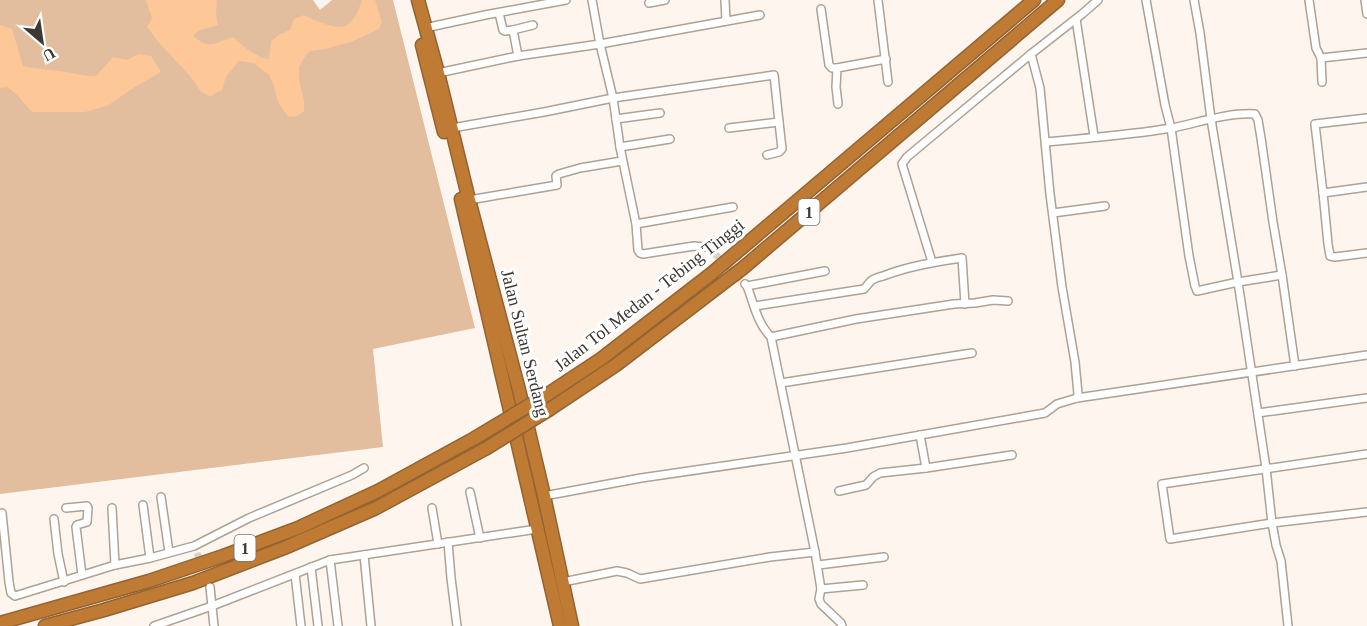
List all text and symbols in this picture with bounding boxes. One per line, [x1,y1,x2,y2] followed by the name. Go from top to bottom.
[12,12,72,72] north arrow
[39,44,58,65] text: U
[798,199,820,225] road number: 1
[550,215,748,375] street label: Jalan Tol Medan - Tebing Tinggi
[497,267,553,419] street label: Jalan Sultan Serdang
[234,535,256,561] road number: 1

